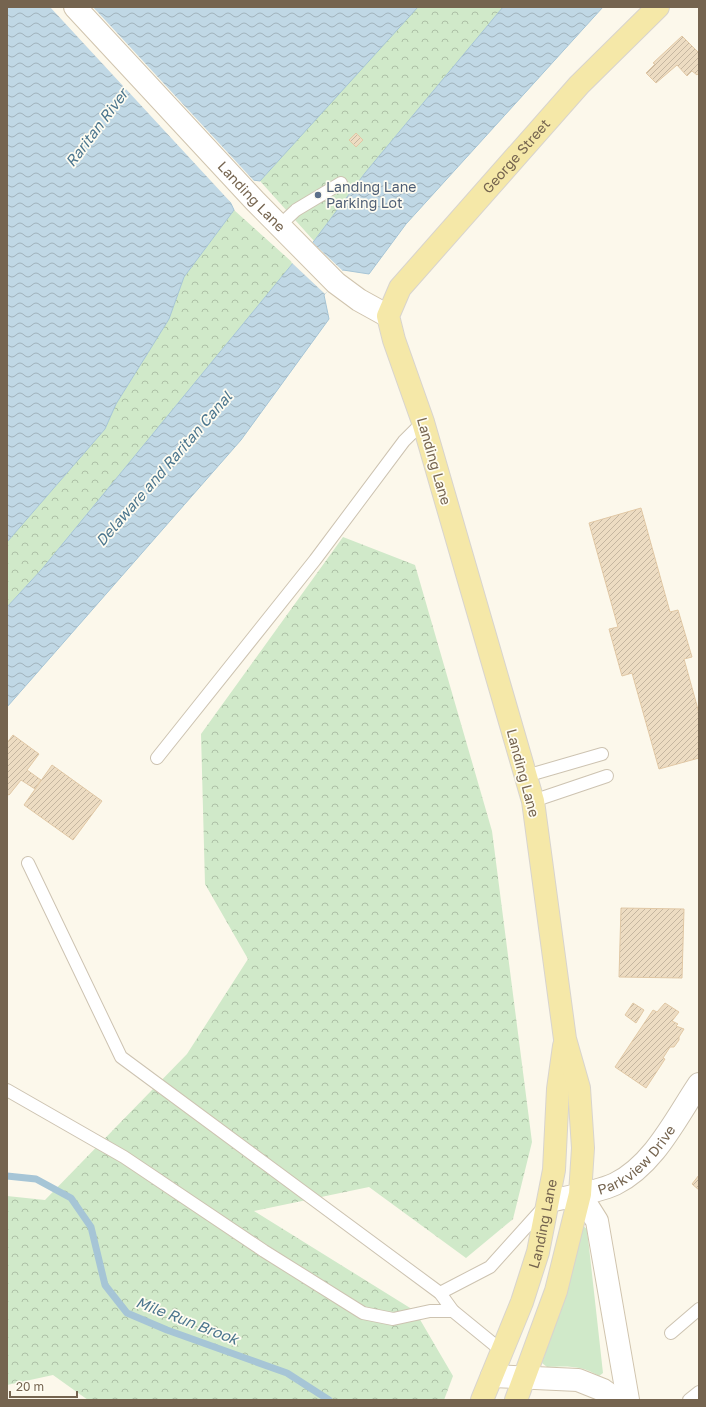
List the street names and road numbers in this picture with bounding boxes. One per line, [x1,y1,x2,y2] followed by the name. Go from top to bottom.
[479,115,553,196] street label: George Street
[214,158,289,235] street label: Landing Lane
[414,415,455,507] street label: Landing Lane
[504,727,543,819] street label: Landing Lane
[595,1122,678,1198] street label: Parkview Drive
[524,1178,560,1270] street label: Landing Lane

